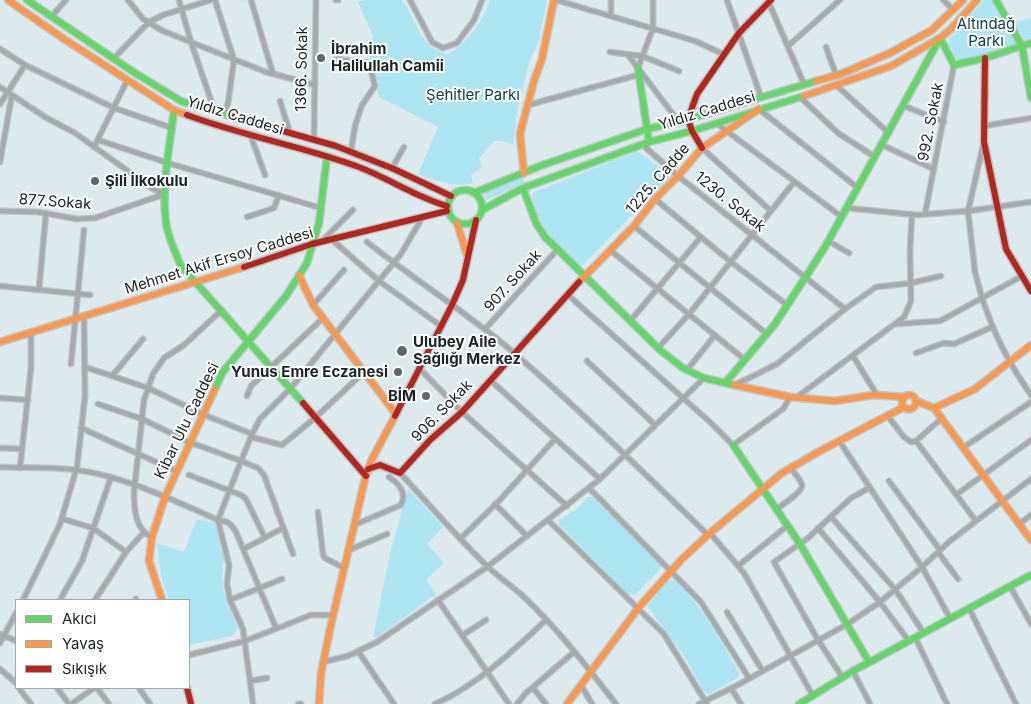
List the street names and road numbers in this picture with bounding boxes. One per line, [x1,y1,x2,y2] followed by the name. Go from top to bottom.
[292,26,312,112] street label: 1366. Sokak
[915,81,947,163] street label: 992. Sokak
[656,88,758,134] street label: Yıldız Caddesi
[184,93,286,139] street label: Yıldız Caddesi
[622,140,694,218] street label: 1225. Cadde
[691,168,769,236] street label: 1230. Sokak
[18,190,92,214] street label: 877.Sokak
[123,224,315,298] street label: Mehmet Akif Ersoy Caddesi
[481,246,545,316] street label: 907. Sokak
[151,360,223,482] street label: Kibar Ulu Caddesi
[408,376,476,446] street label: 906. Sokak

